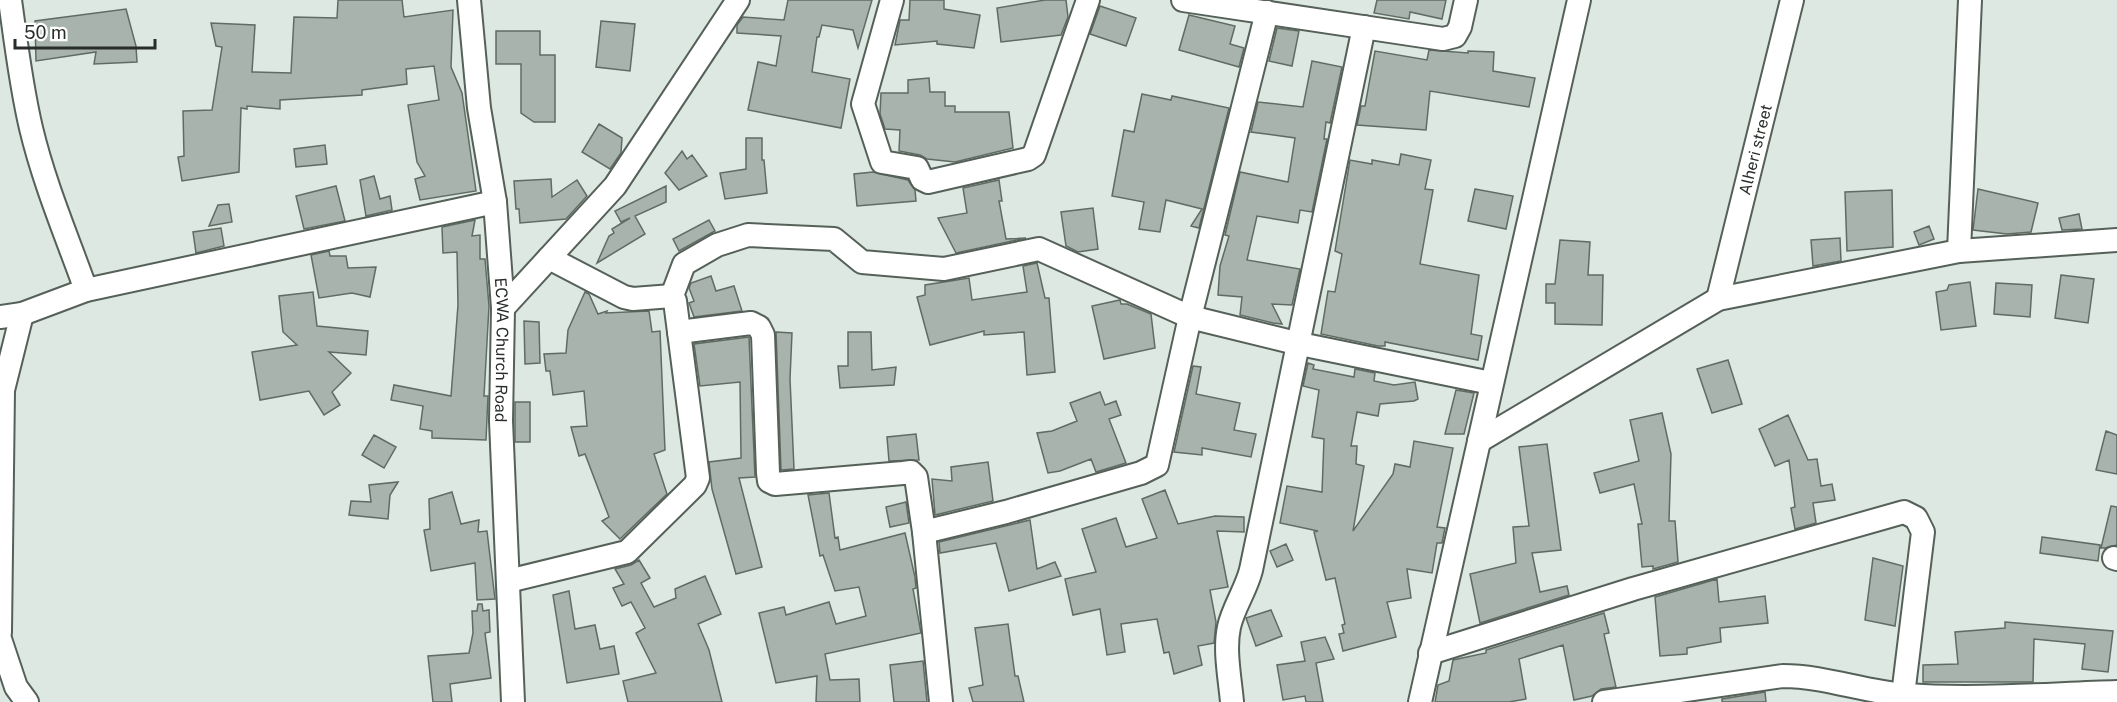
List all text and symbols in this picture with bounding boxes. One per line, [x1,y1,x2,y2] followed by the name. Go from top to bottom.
[15,12,154,50] scale bar
[24,22,67,43] text: 50 m
[1735,102,1776,197] street label: Alheri street
[491,277,512,422] street label: ECWA Church Road

